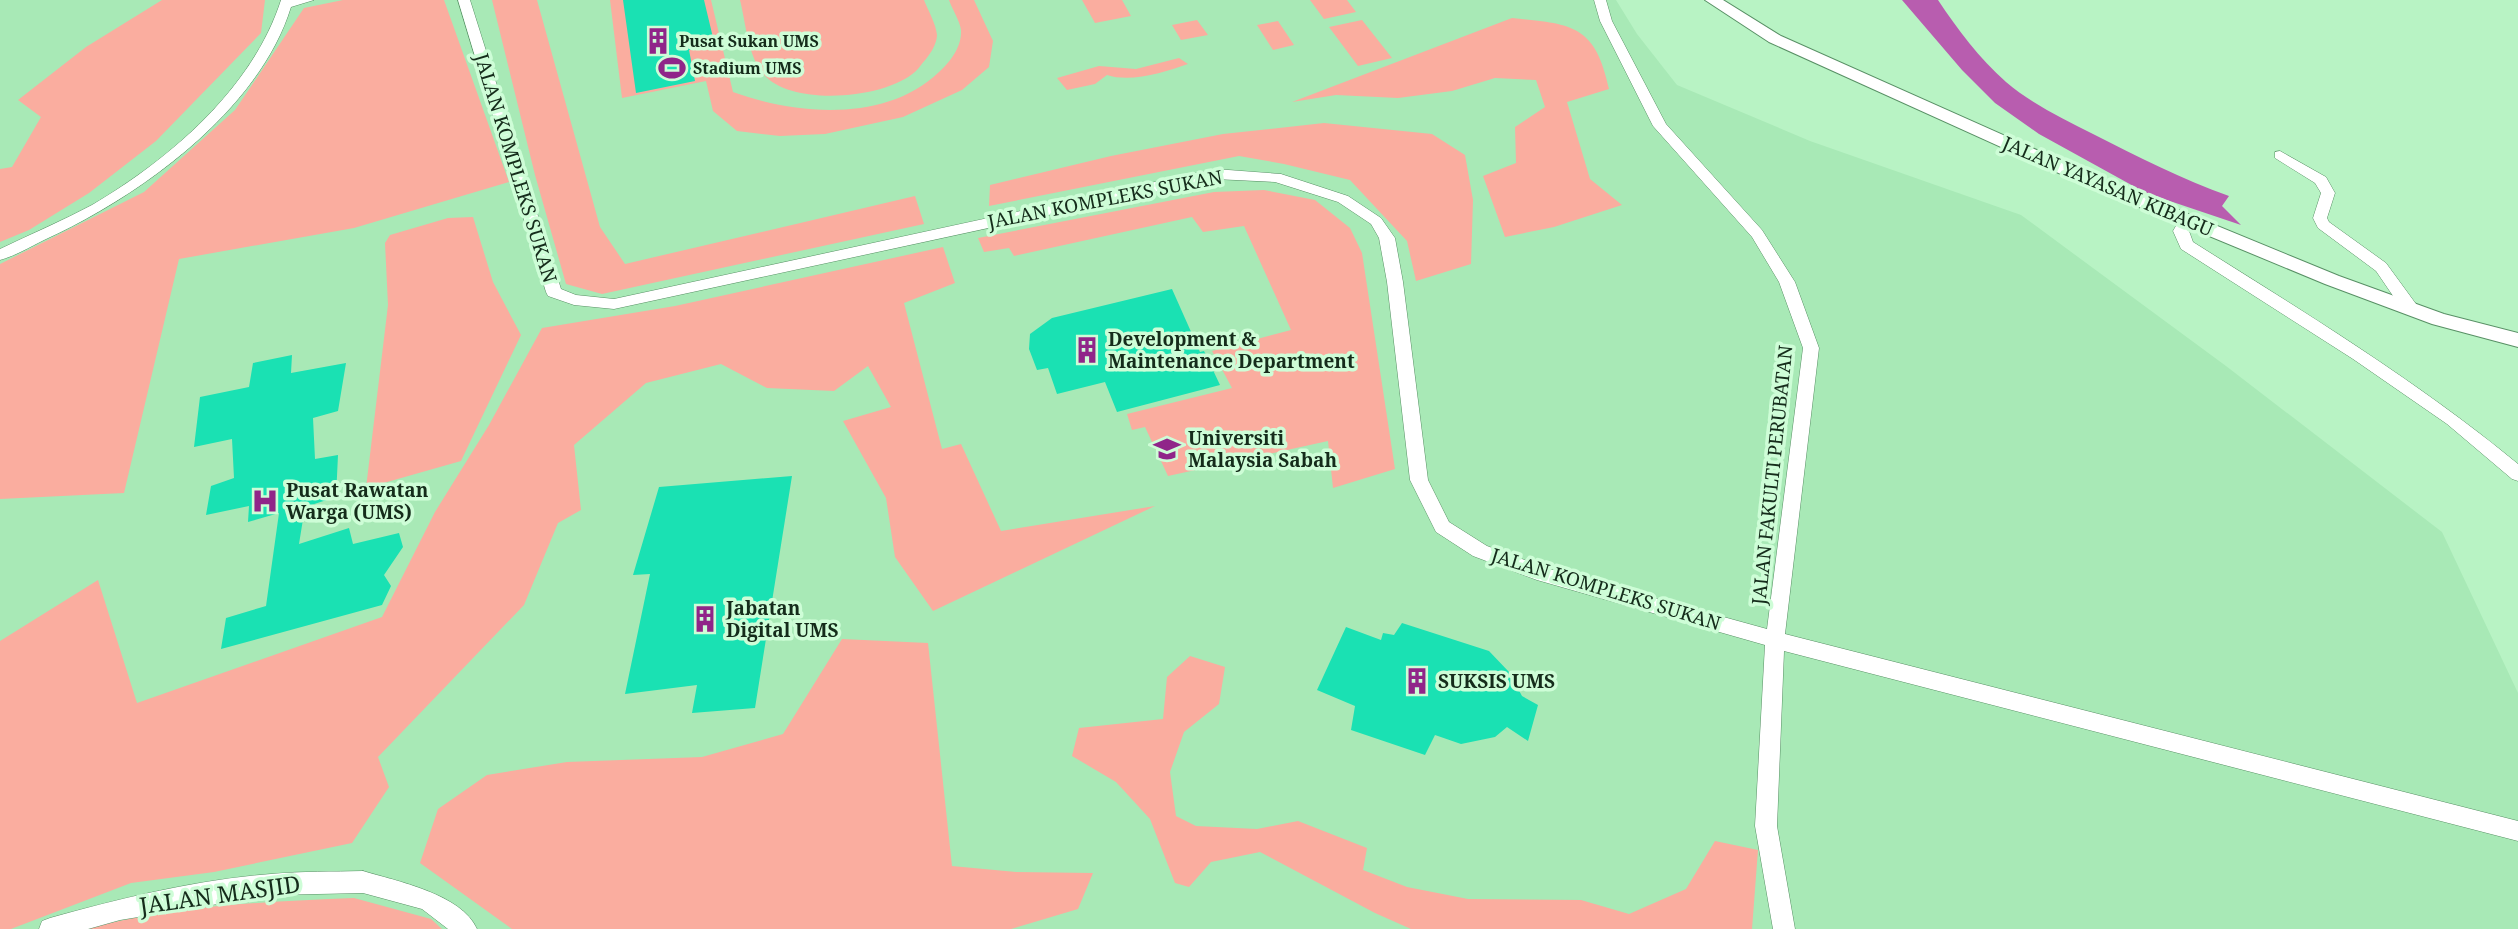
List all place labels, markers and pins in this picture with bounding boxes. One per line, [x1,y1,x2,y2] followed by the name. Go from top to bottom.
[643,26,673,56] building icon: Pusat Sukan UMS
[679,30,819,52] place label: Pusat Sukan UMS
[657,53,687,83] sports icon: Stadium UMS
[693,57,801,79] place label: Stadium UMS
[1108,326,1355,374] place label: Development & Maintenance Department
[1072,335,1102,365] building icon: Development & Maintenance Department
[1188,425,1337,473] place label: Universiti Malaysia Sabah
[1152,434,1182,464] school or university icon: Universiti Malaysia Sabah
[286,477,429,525] place label: Pusat Rawatan Warga (UMS)
[250,486,280,516] hospital icon: Pusat Rawatan Warga (UMS)
[725,595,839,643] place label: Jabatan Digital UMS
[690,604,720,634] building icon: Jabatan Digital UMS
[1402,666,1432,696] building icon: SUKSIS UMS
[1438,668,1555,694] place label: SUKSIS UMS

